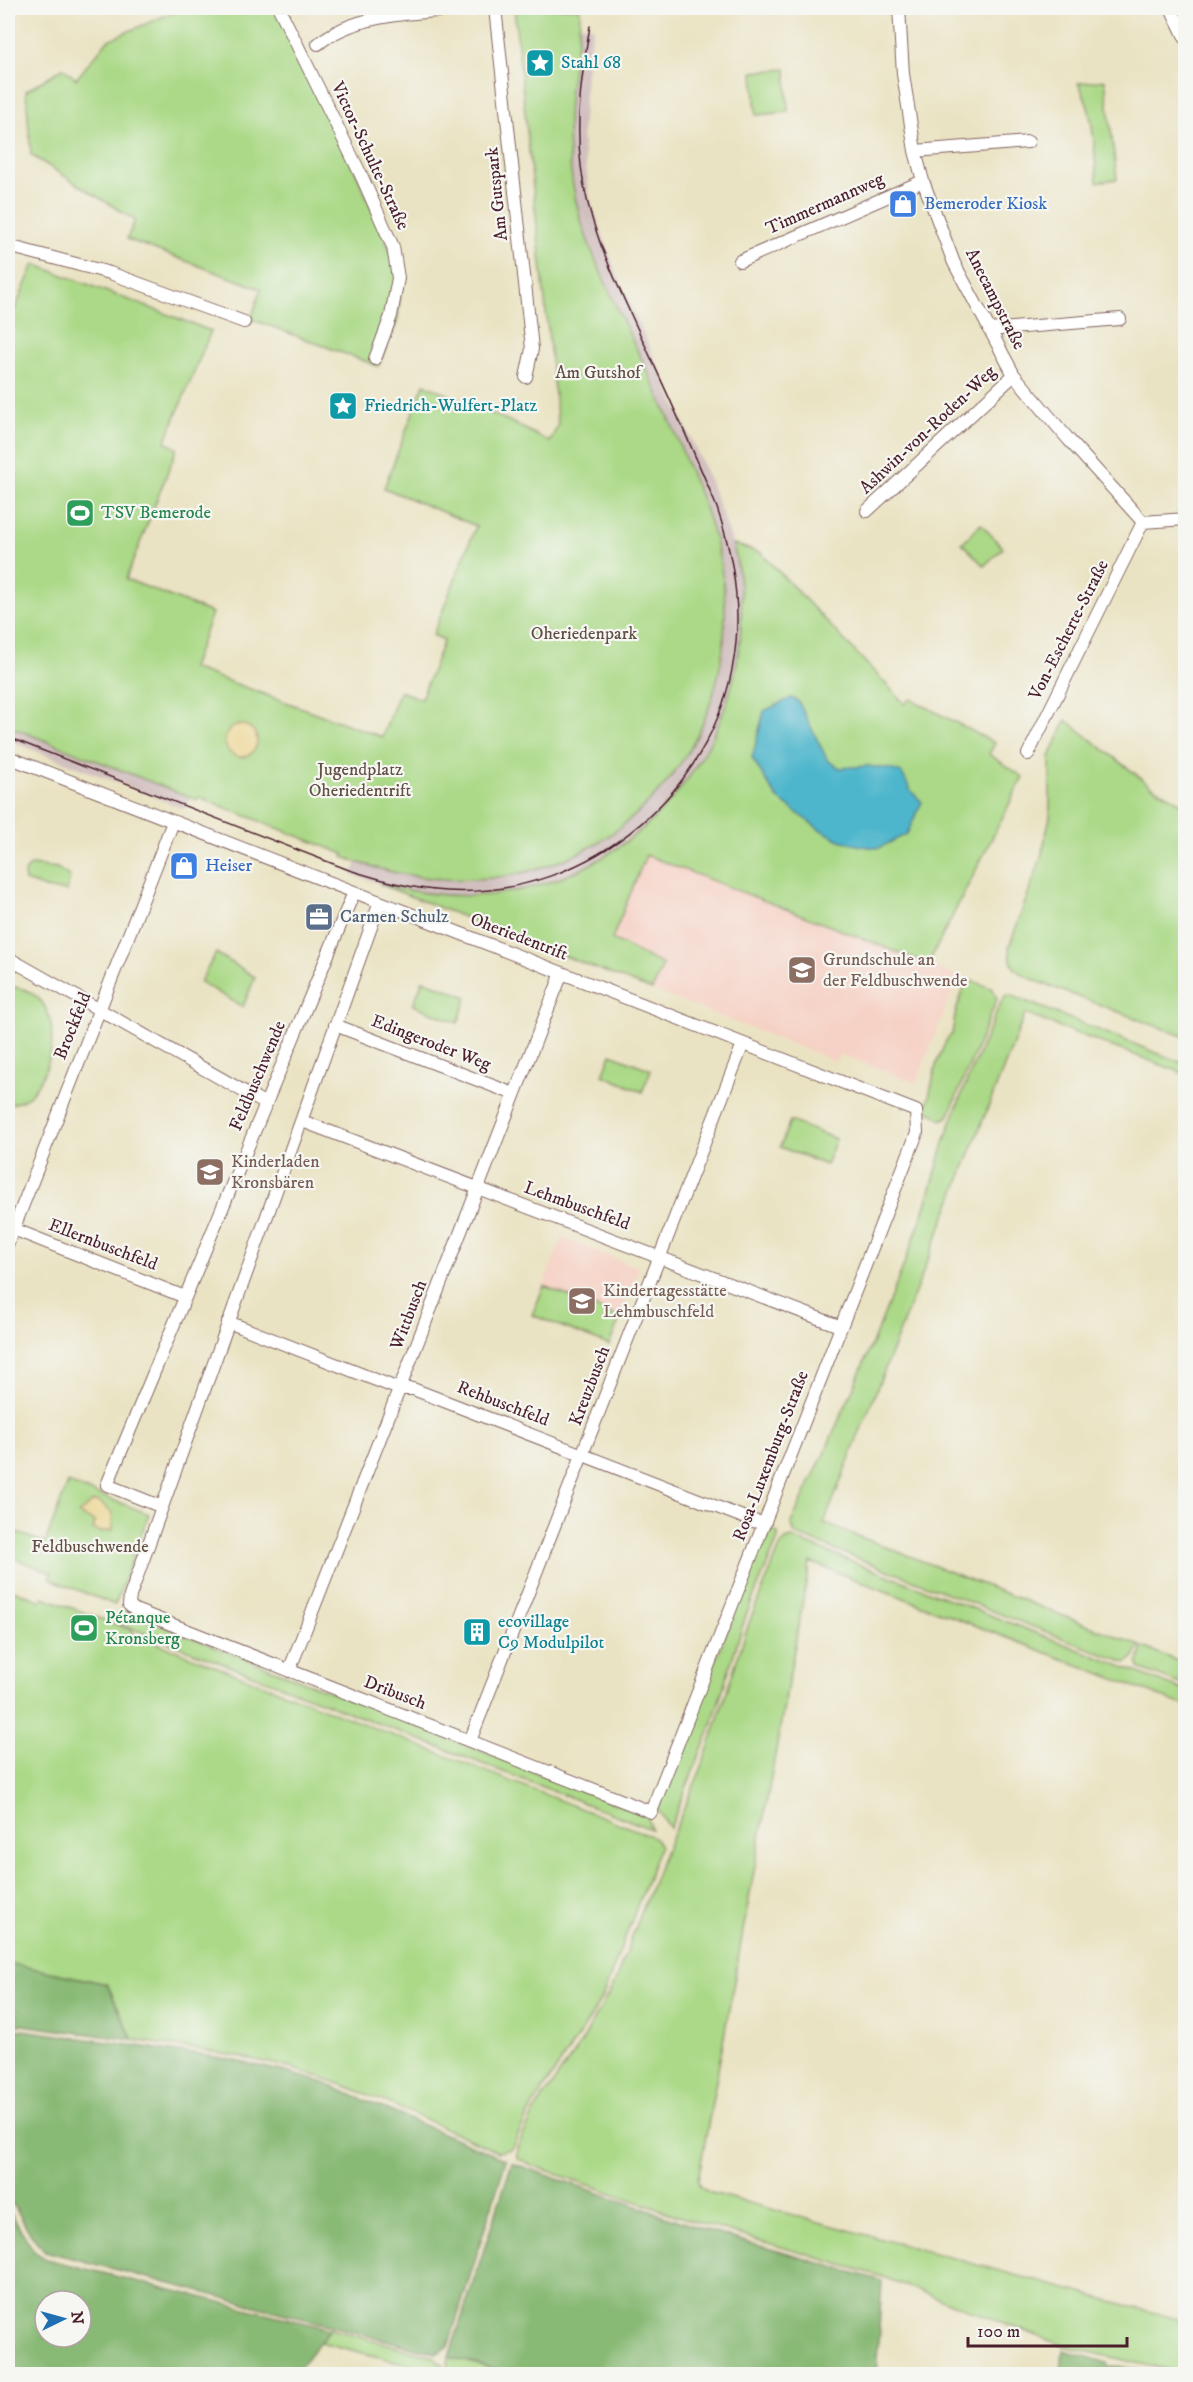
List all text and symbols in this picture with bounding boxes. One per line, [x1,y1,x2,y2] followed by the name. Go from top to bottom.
[524,47,556,79] place icon: Stahl 68
[561,52,621,74] place label: Stahl 68
[326,77,414,234] street label: Victor-Schulte-Straße
[481,146,513,242] street label: Am Gutspark
[763,168,888,240] street label: Timmermannweg
[887,188,919,220] shop icon: Bemeroder Kiosk
[924,193,1047,215] place label: Bemeroder Kiosk
[960,245,1030,353] street label: Anecampstraße
[855,361,1001,499] street label: Ashwin-von-Roden-Weg
[555,362,644,384] park label: Am Gutshof
[327,390,359,422] place icon: Friedrich-Wulfert-Platz
[364,395,538,417] place label: Friedrich-Wulfert-Platz
[64,497,96,529] sports icon: TSV Bemerode
[101,502,211,524] place label: TSV Bemerode
[1024,556,1114,705] street label: Von-Escherte-Straße
[531,623,637,645] park label: Oheriedenpark
[309,759,412,802] park label: Jugendplatz Oheriedentrift
[168,850,200,882] shop icon: Heiser
[205,855,252,877] place label: Heiser
[303,901,335,933] office icon: Carmen Schulz
[340,906,449,928] place label: Carmen Schulz
[467,908,571,966] street label: Oheriedentrift
[823,949,967,992] place label: Grundschule an der Feldbuschwende
[786,954,818,986] school or university icon: Grundschule an der Feldbuschwende
[50,989,96,1063] street label: Brockfeld
[368,1010,494,1076] street label: Edingeroder Weg
[225,1018,291,1134] street label: Feldbuschwende
[231,1151,320,1194] place label: Kinderladen Kronsbären
[194,1156,226,1188] school or university icon: Kinderladen Kronsbären
[521,1177,633,1235] street label: Lehmbuschfeld
[45,1214,161,1276] street label: Ellernbuschfeld
[385,1277,433,1354] street label: Wittbusch
[603,1280,727,1323] place label: Kindertagesstätte Lehmbuschfeld
[566,1285,598,1317] school or university icon: Kindertagesstätte Lehmbuschfeld
[565,1343,615,1429] street label: Kreuzbusch
[728,1368,814,1544] street label: Rosa-Luxemburg-Straße
[454,1376,552,1432] street label: Rehbuschfeld
[31,1536,149,1558] park label: Feldbuschwende
[105,1607,180,1650] place label: Pétanque Kronsberg
[498,1611,605,1654] place label: ecovillage C9 Modulpilot
[68,1612,100,1644] sports icon: Pétanque Kronsberg
[461,1616,493,1648] building icon: ecovillage C9 Modulpilot
[361,1671,430,1715] street label: Dribusch
[33,2289,93,2349] north arrow
[66,2310,87,2325] text: N
[968,2310,1127,2348] scale bar
[977,2321,1020,2343] text: 100 m

